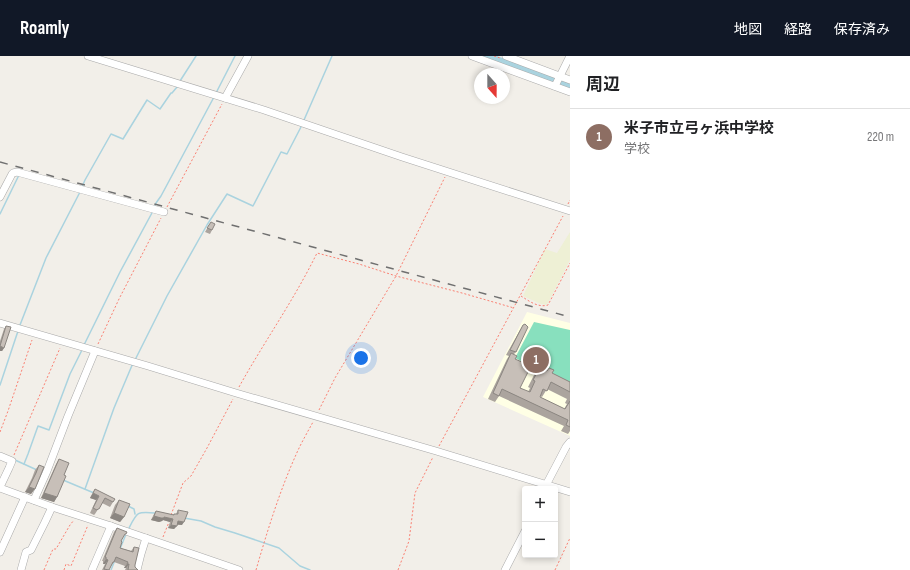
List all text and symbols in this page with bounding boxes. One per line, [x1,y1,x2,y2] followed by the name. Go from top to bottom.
[20,17,70,40] text: Roamly
[734,21,762,38] text: 地図
[784,21,812,38] text: 経路
[834,21,890,38] text: 保存済み
[474,68,510,104] north arrow
[586,75,620,95] text: 周辺
[624,119,774,138] text: 米子市立弓ヶ浜中学校
[596,129,602,145] text: 1
[867,129,894,145] text: 220 m
[624,141,650,157] text: 学校
[523,345,549,375] pin: 1
[351,348,371,368] your location
[522,486,558,558] map controls
[522,486,558,522] button: +
[522,522,558,558] button: −

